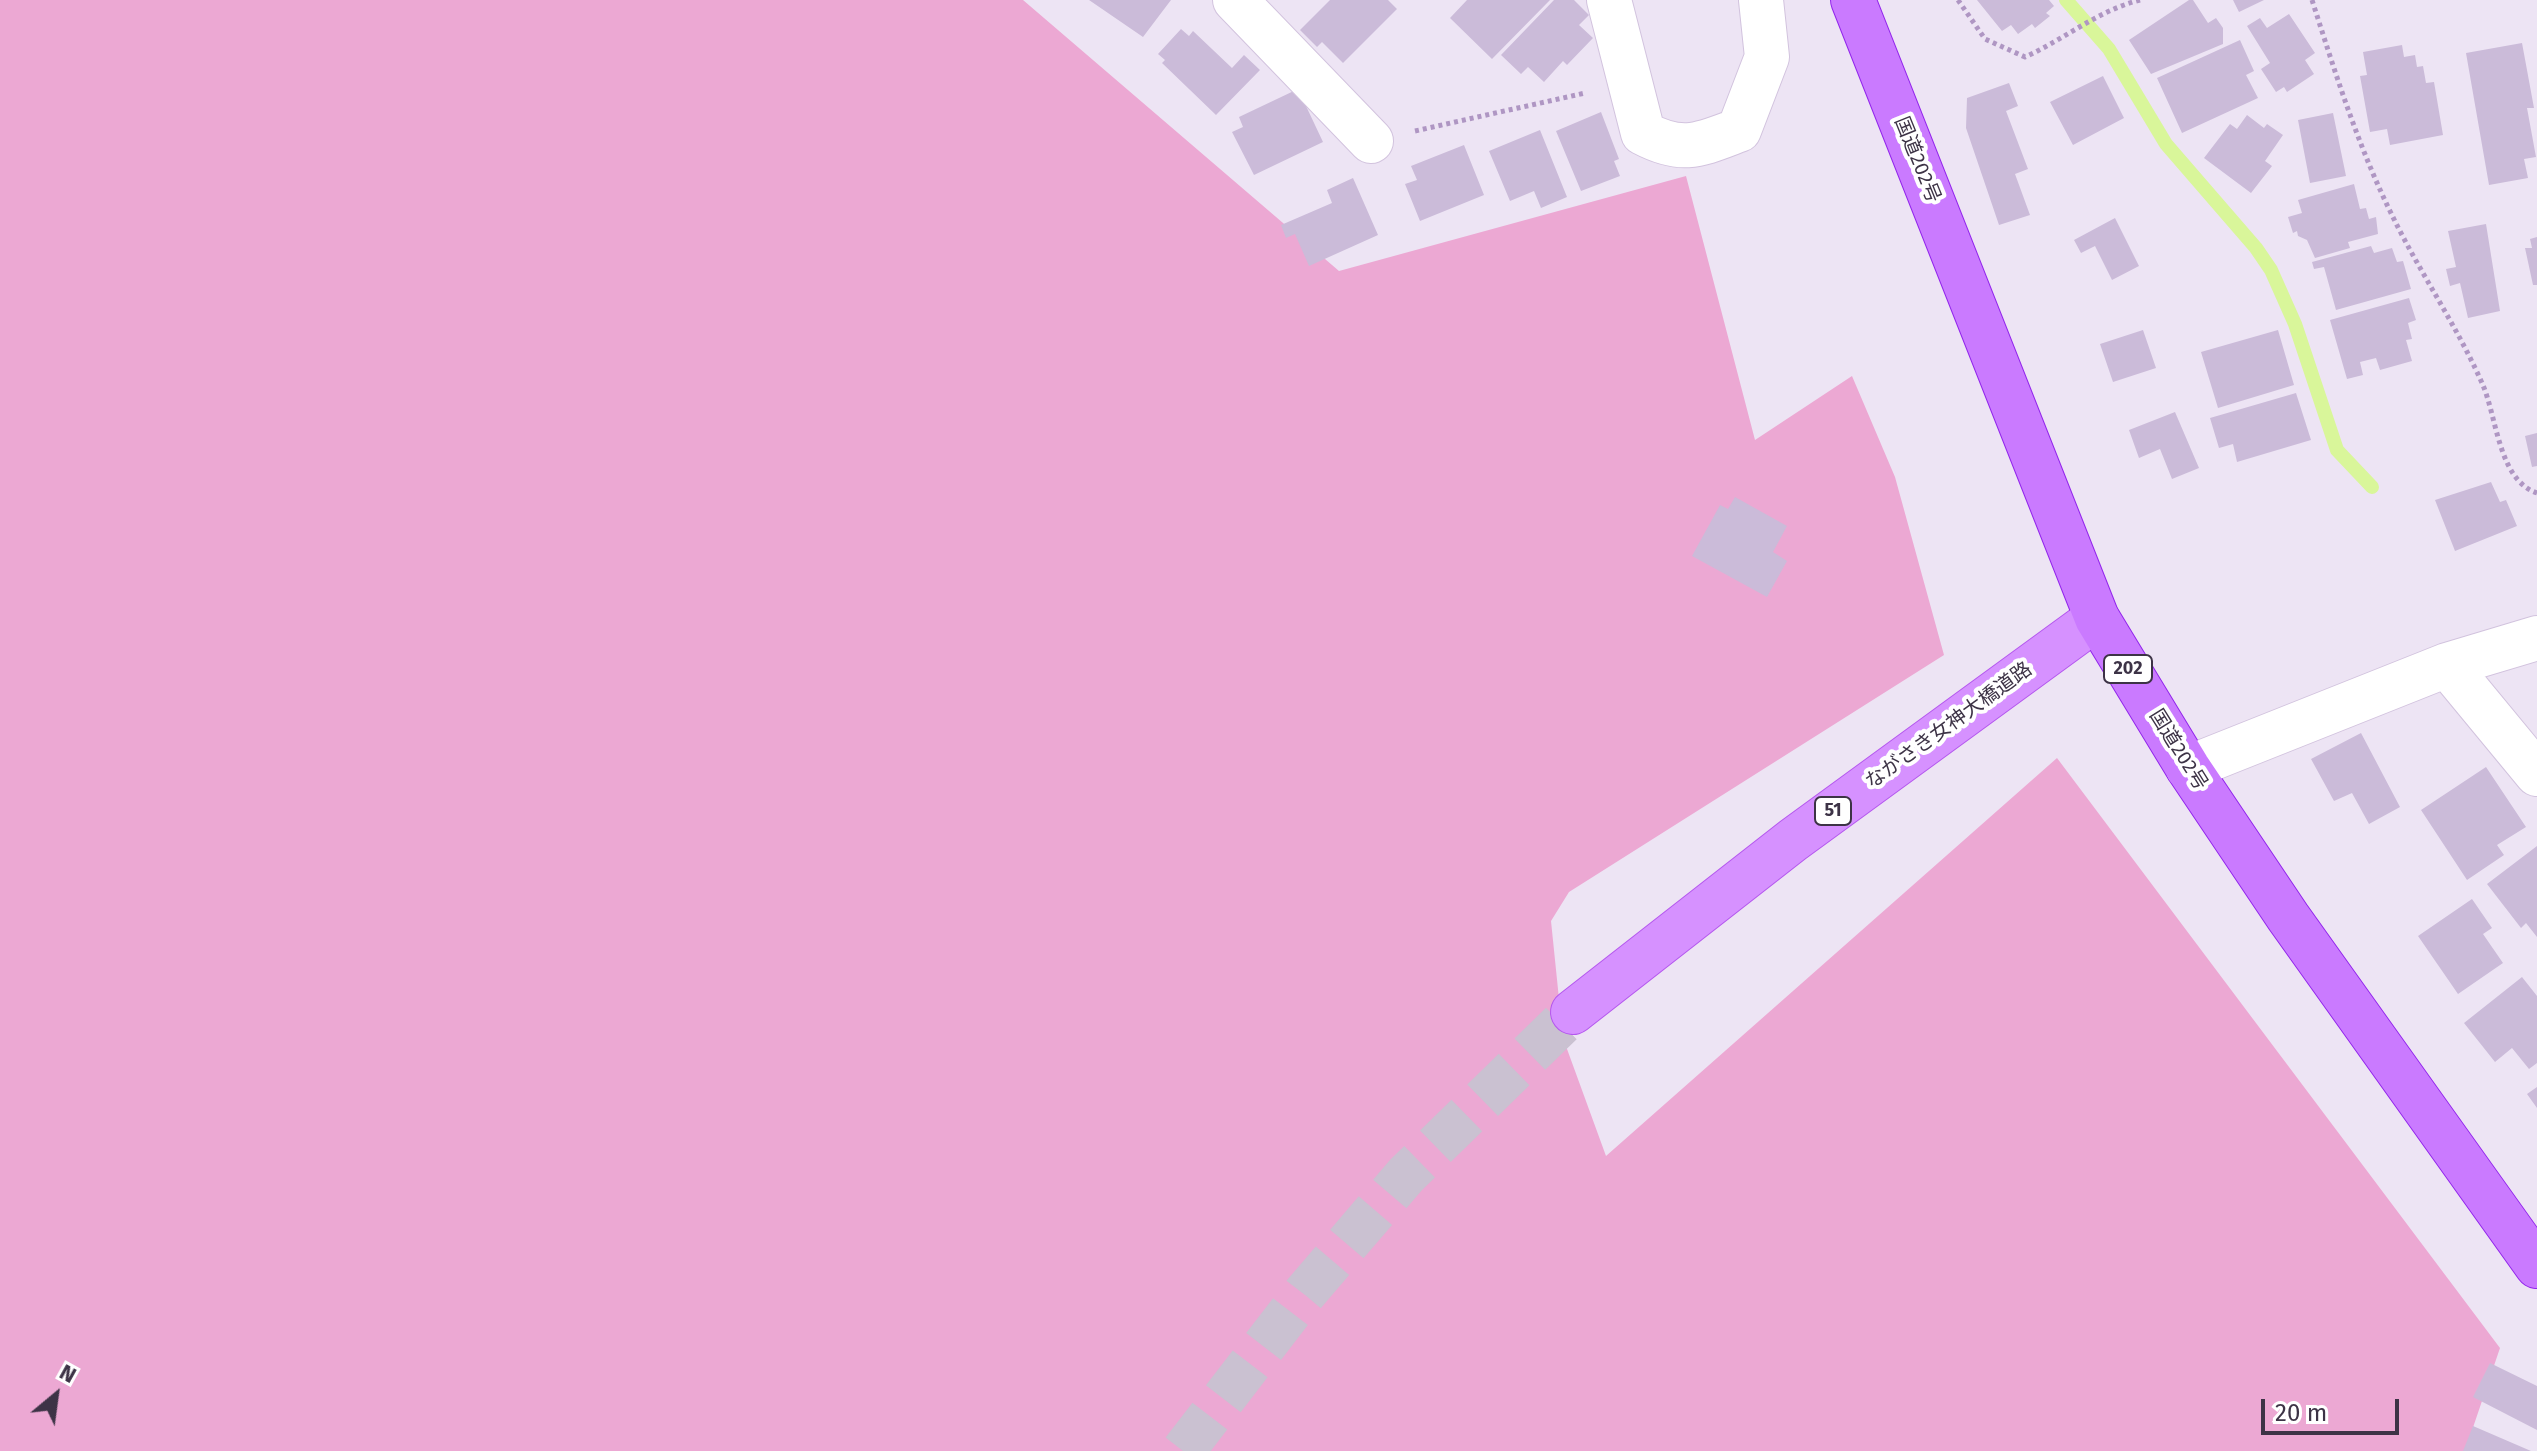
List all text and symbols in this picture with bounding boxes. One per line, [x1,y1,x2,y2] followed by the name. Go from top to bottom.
[1889,113,1945,207] street label: 国道202号
[2104,655,2152,683] road number: 202
[1861,658,2037,794] street label: ながさき女神大橋道路
[2144,705,2212,795] street label: 国道202号
[1815,797,1851,825] road number: 51
[16,1355,96,1435] north arrow
[55,1358,81,1389] text: N
[2265,1383,2403,1433] scale bar
[2275,1399,2327,1427] text: 20 m

